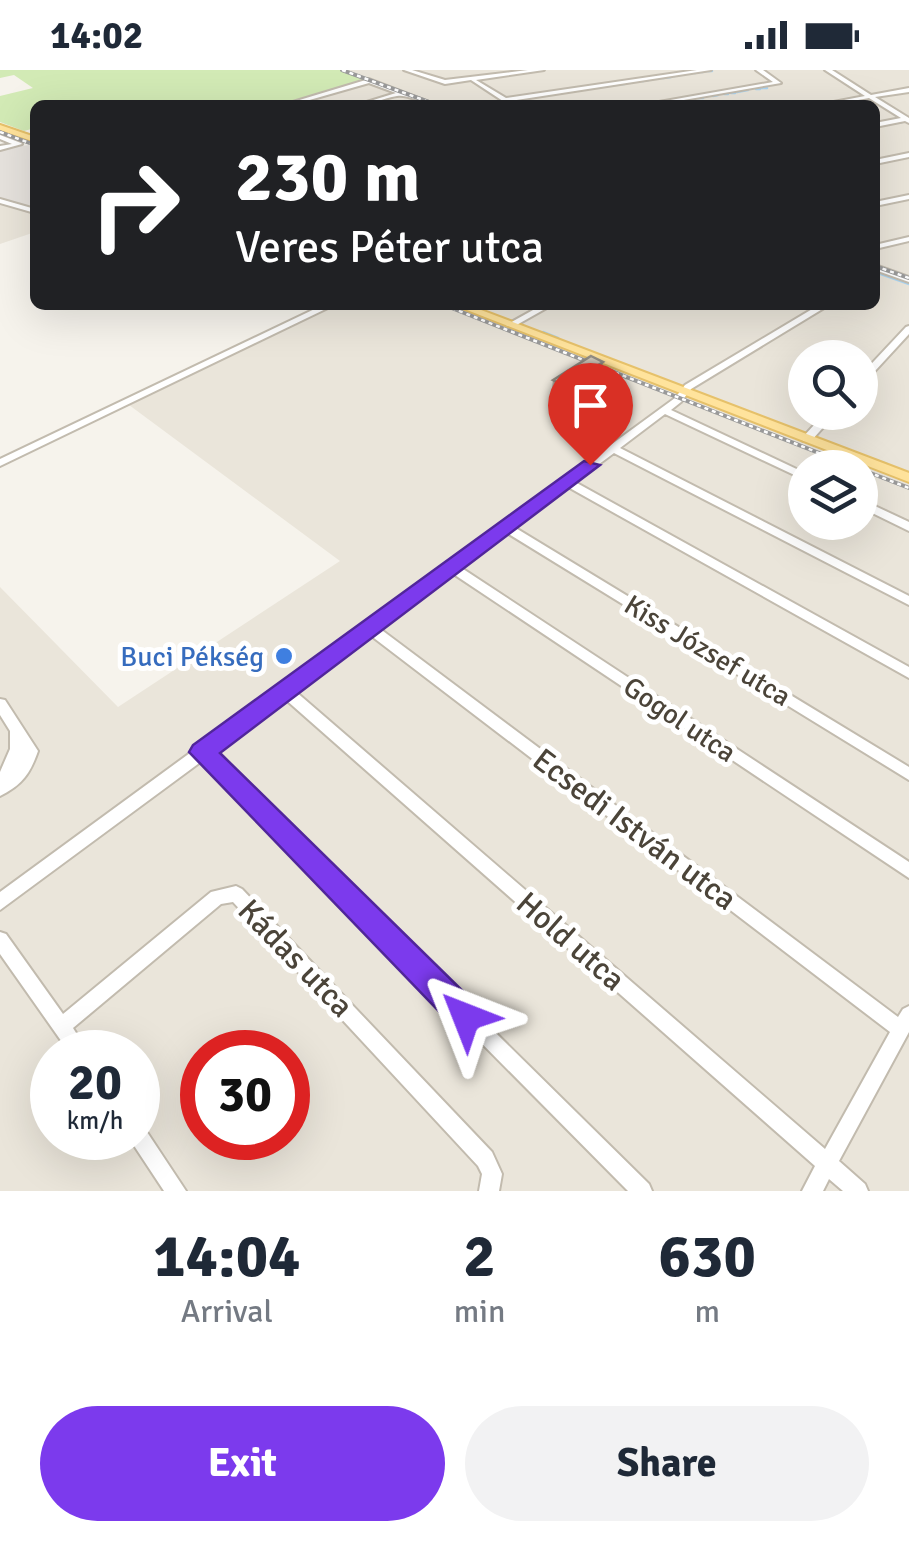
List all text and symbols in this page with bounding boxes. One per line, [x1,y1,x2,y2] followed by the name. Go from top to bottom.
[50,12,143,59] text: 14:02
[235,134,420,220] text: 230 m
[70,140,200,270] icon: right
[235,220,544,275] text: Veres Péter utca
[788,340,878,540] map controls
[788,340,878,430] button: search
[548,363,633,466] pin
[563,378,618,433] icon: arrive
[788,450,878,540] button: layers
[618,588,797,714] street label: Kiss József utca
[120,640,264,674] place label: Buci Pékség
[273,645,295,667] marker: Buci Pékség
[617,670,742,770] street label: Gogol utca
[525,740,744,919] street label: Ecsedi István utca
[508,884,633,999] street label: Hold utca
[230,891,361,1026] street label: Kádas utca
[414,965,518,1069] position arrow
[180,1030,310,1160] speed limit sign: 30
[68,1052,122,1114] text: 20
[67,1105,123,1136] text: km/h
[153,1220,301,1294] text: 14:04
[463,1220,496,1294] text: 2
[659,1220,756,1294] text: 630
[181,1292,273,1331] text: Arrival
[454,1292,505,1331] text: min
[694,1292,720,1331] text: m
[40,1406,445,1521] button: Exit
[465,1406,869,1521] button: Share

